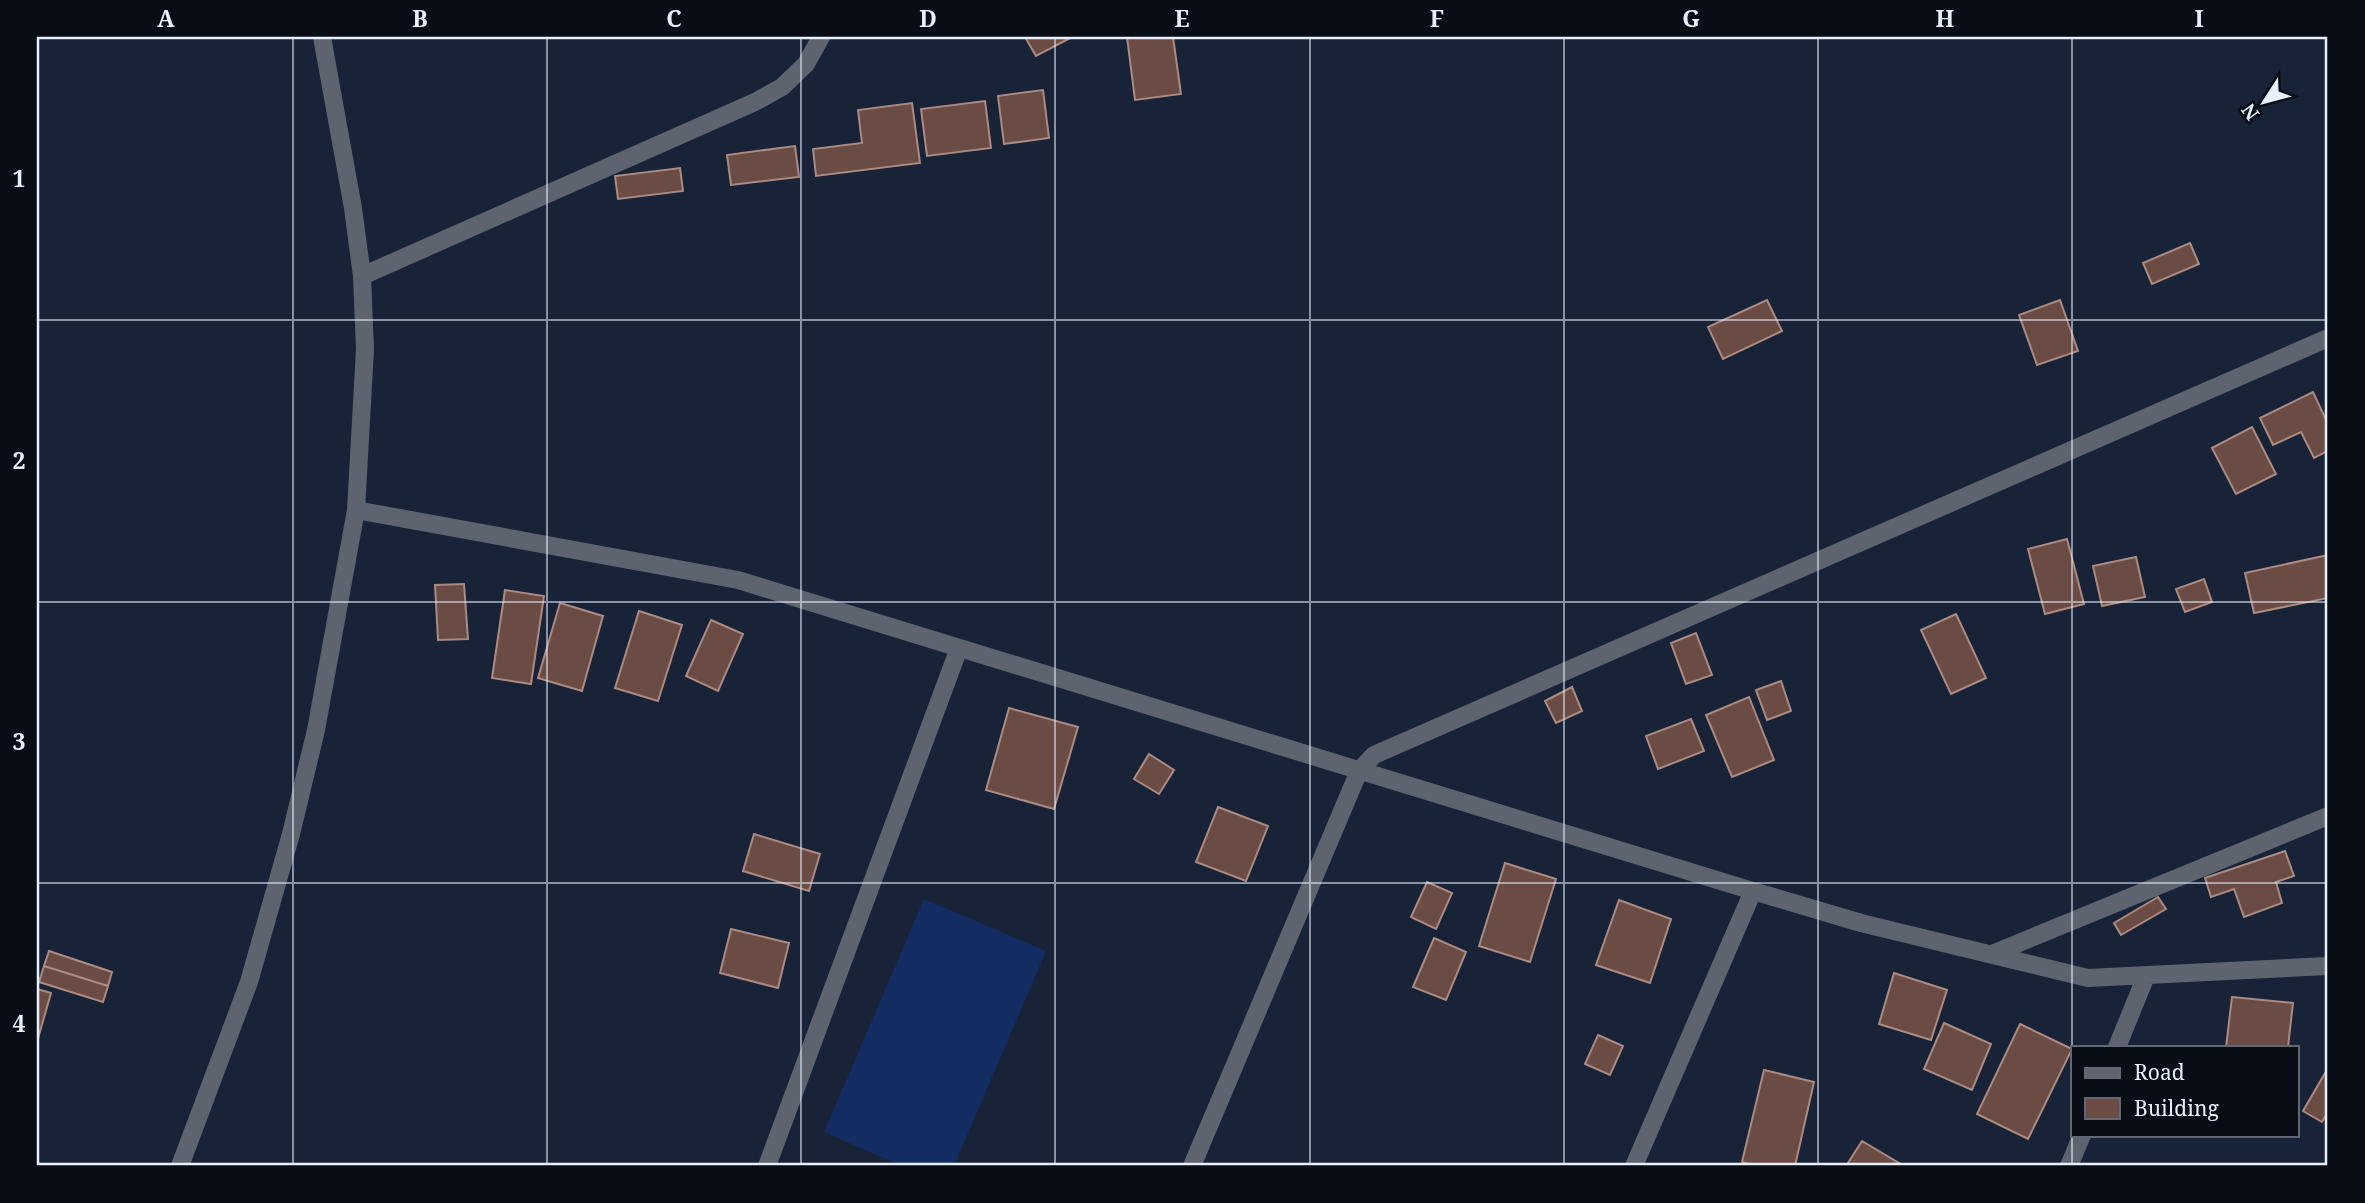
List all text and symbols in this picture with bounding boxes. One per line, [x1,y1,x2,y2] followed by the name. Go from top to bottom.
[157,2,175,34] text: A
[412,2,428,34] text: B
[666,2,682,34] text: C
[919,2,937,34] text: D
[1174,2,1190,34] text: E
[1430,2,1444,34] text: F
[1682,2,1700,34] text: G
[1936,2,1955,34] text: H
[2194,2,2204,34] text: I
[2228,66,2298,136] north arrow
[2235,98,2265,126] text: N
[13,162,26,194] text: 1
[13,444,26,476] text: 2
[13,725,26,757] text: 3
[13,1007,26,1039] text: 4
[2071,1046,2298,1136] legend
[2134,1058,2185,1086] text: Road
[2134,1094,2219,1122] text: Building

